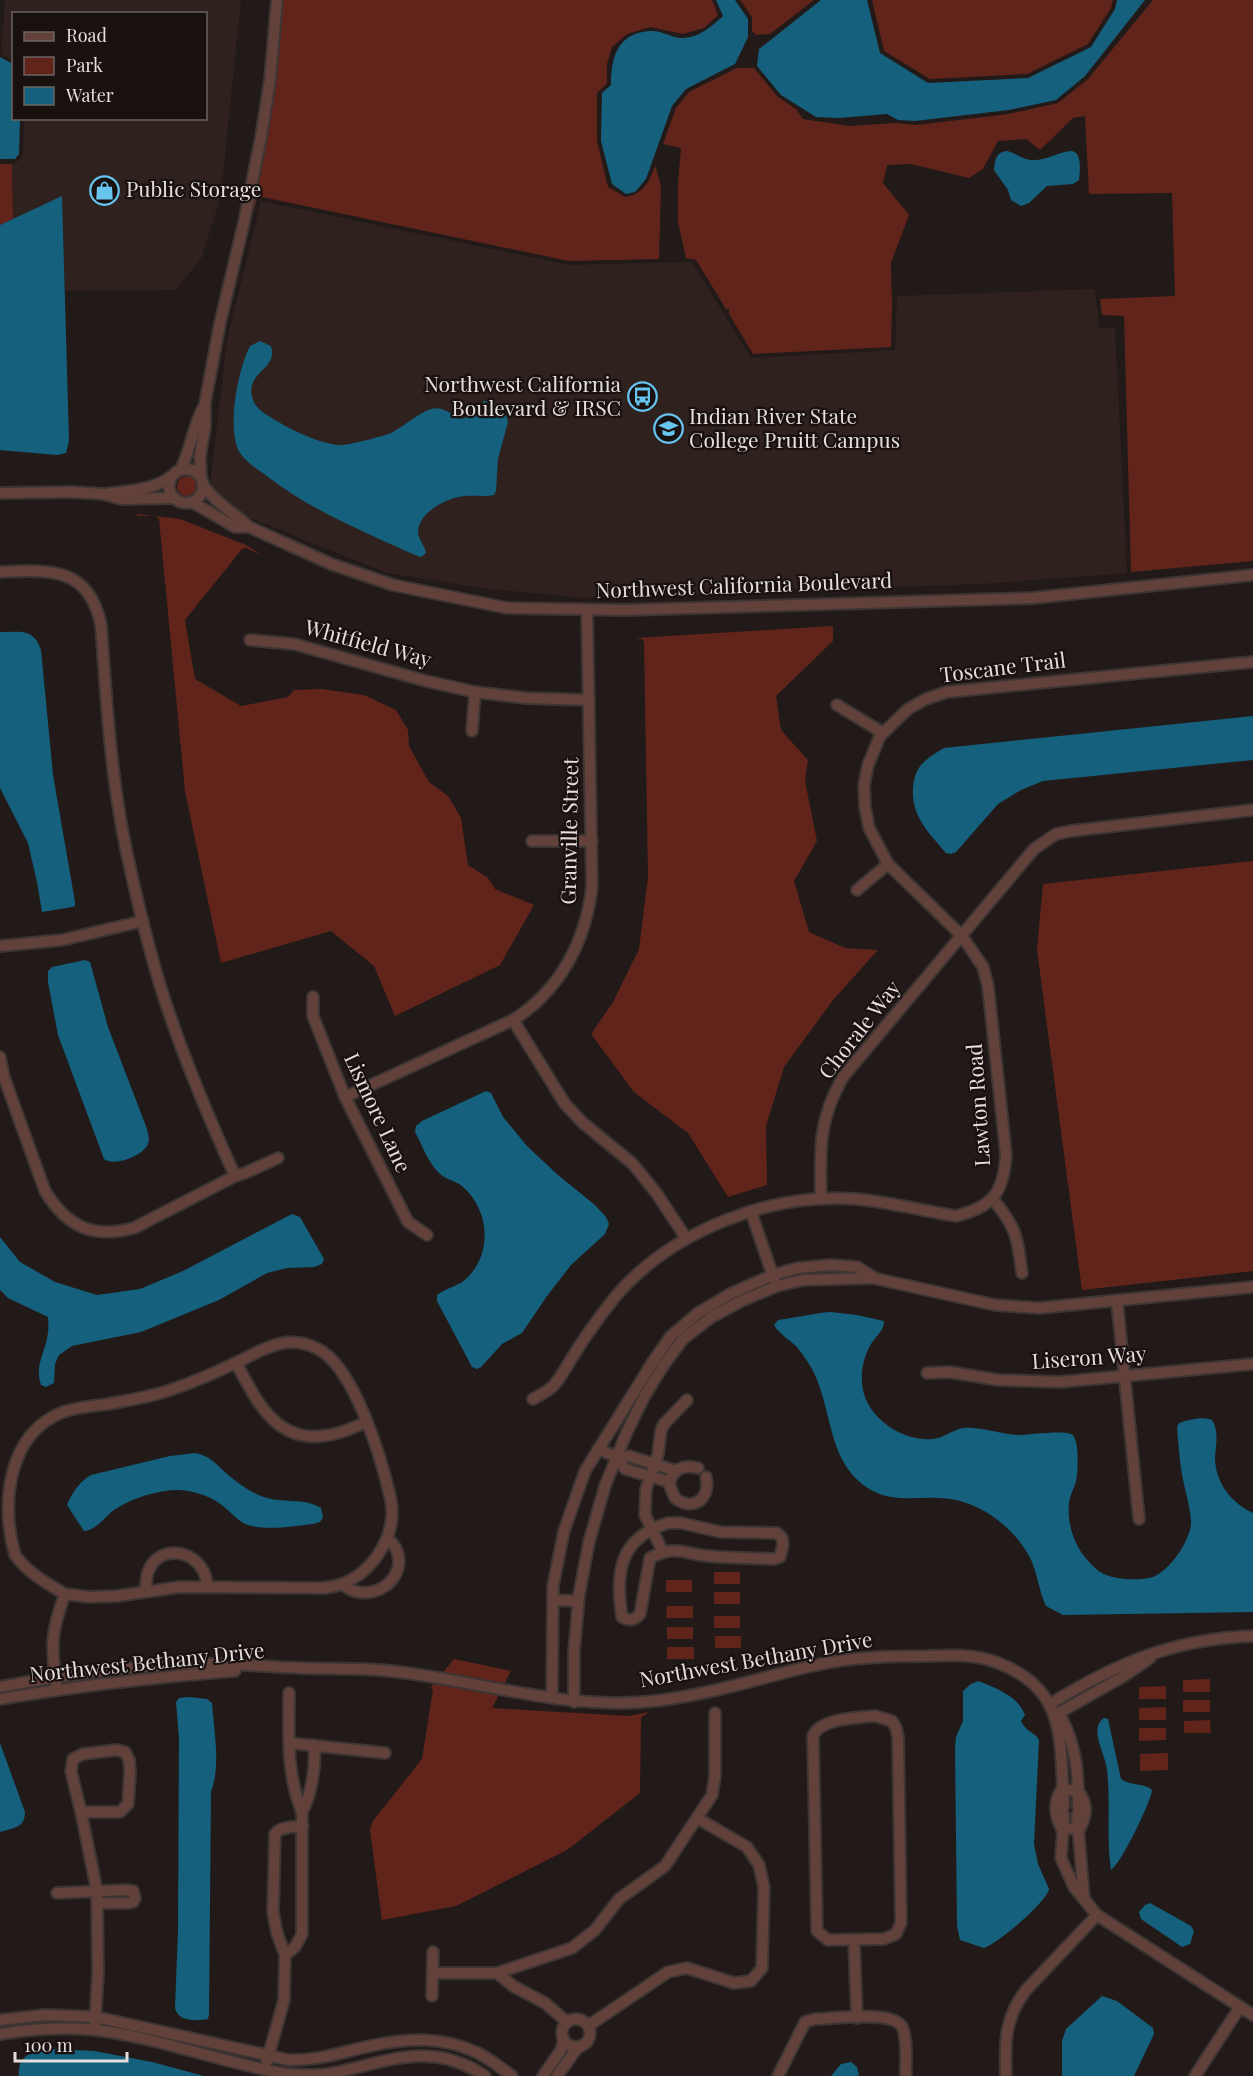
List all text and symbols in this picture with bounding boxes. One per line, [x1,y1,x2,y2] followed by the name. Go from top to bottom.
[12,12,207,120] legend
[66,23,107,47] text: Road
[66,53,103,77] text: Park
[65,83,114,107] text: Water
[89,174,121,206] shop icon: Public Storage
[126,174,261,202] place label: Public Storage
[424,369,622,421] place label: Northwest California Boulevard & IRSC
[626,381,658,413] bus stop icon: Northwest California Boulevard & IRSC
[689,401,900,453] place label: Indian River State College Pruitt Campus
[652,413,684,445] school or university icon: Indian River State College Pruitt Campus
[595,565,893,603] street label: Northwest California Boulevard
[301,611,435,673] street label: Whitfield Way
[938,644,1067,688] street label: Toscane Trail
[553,756,583,905] street label: Granville Street
[811,973,906,1084] street label: Chorale Way
[959,1043,995,1168] street label: Lawton Road
[339,1048,419,1176] street label: Lismore Lane
[1031,1338,1148,1374] street label: Liseron Way
[637,1624,874,1692] street label: Northwest Bethany Drive
[28,1635,266,1687] street label: Northwest Bethany Drive
[15,2025,128,2063] scale bar
[24,2033,73,2057] text: 100 m

